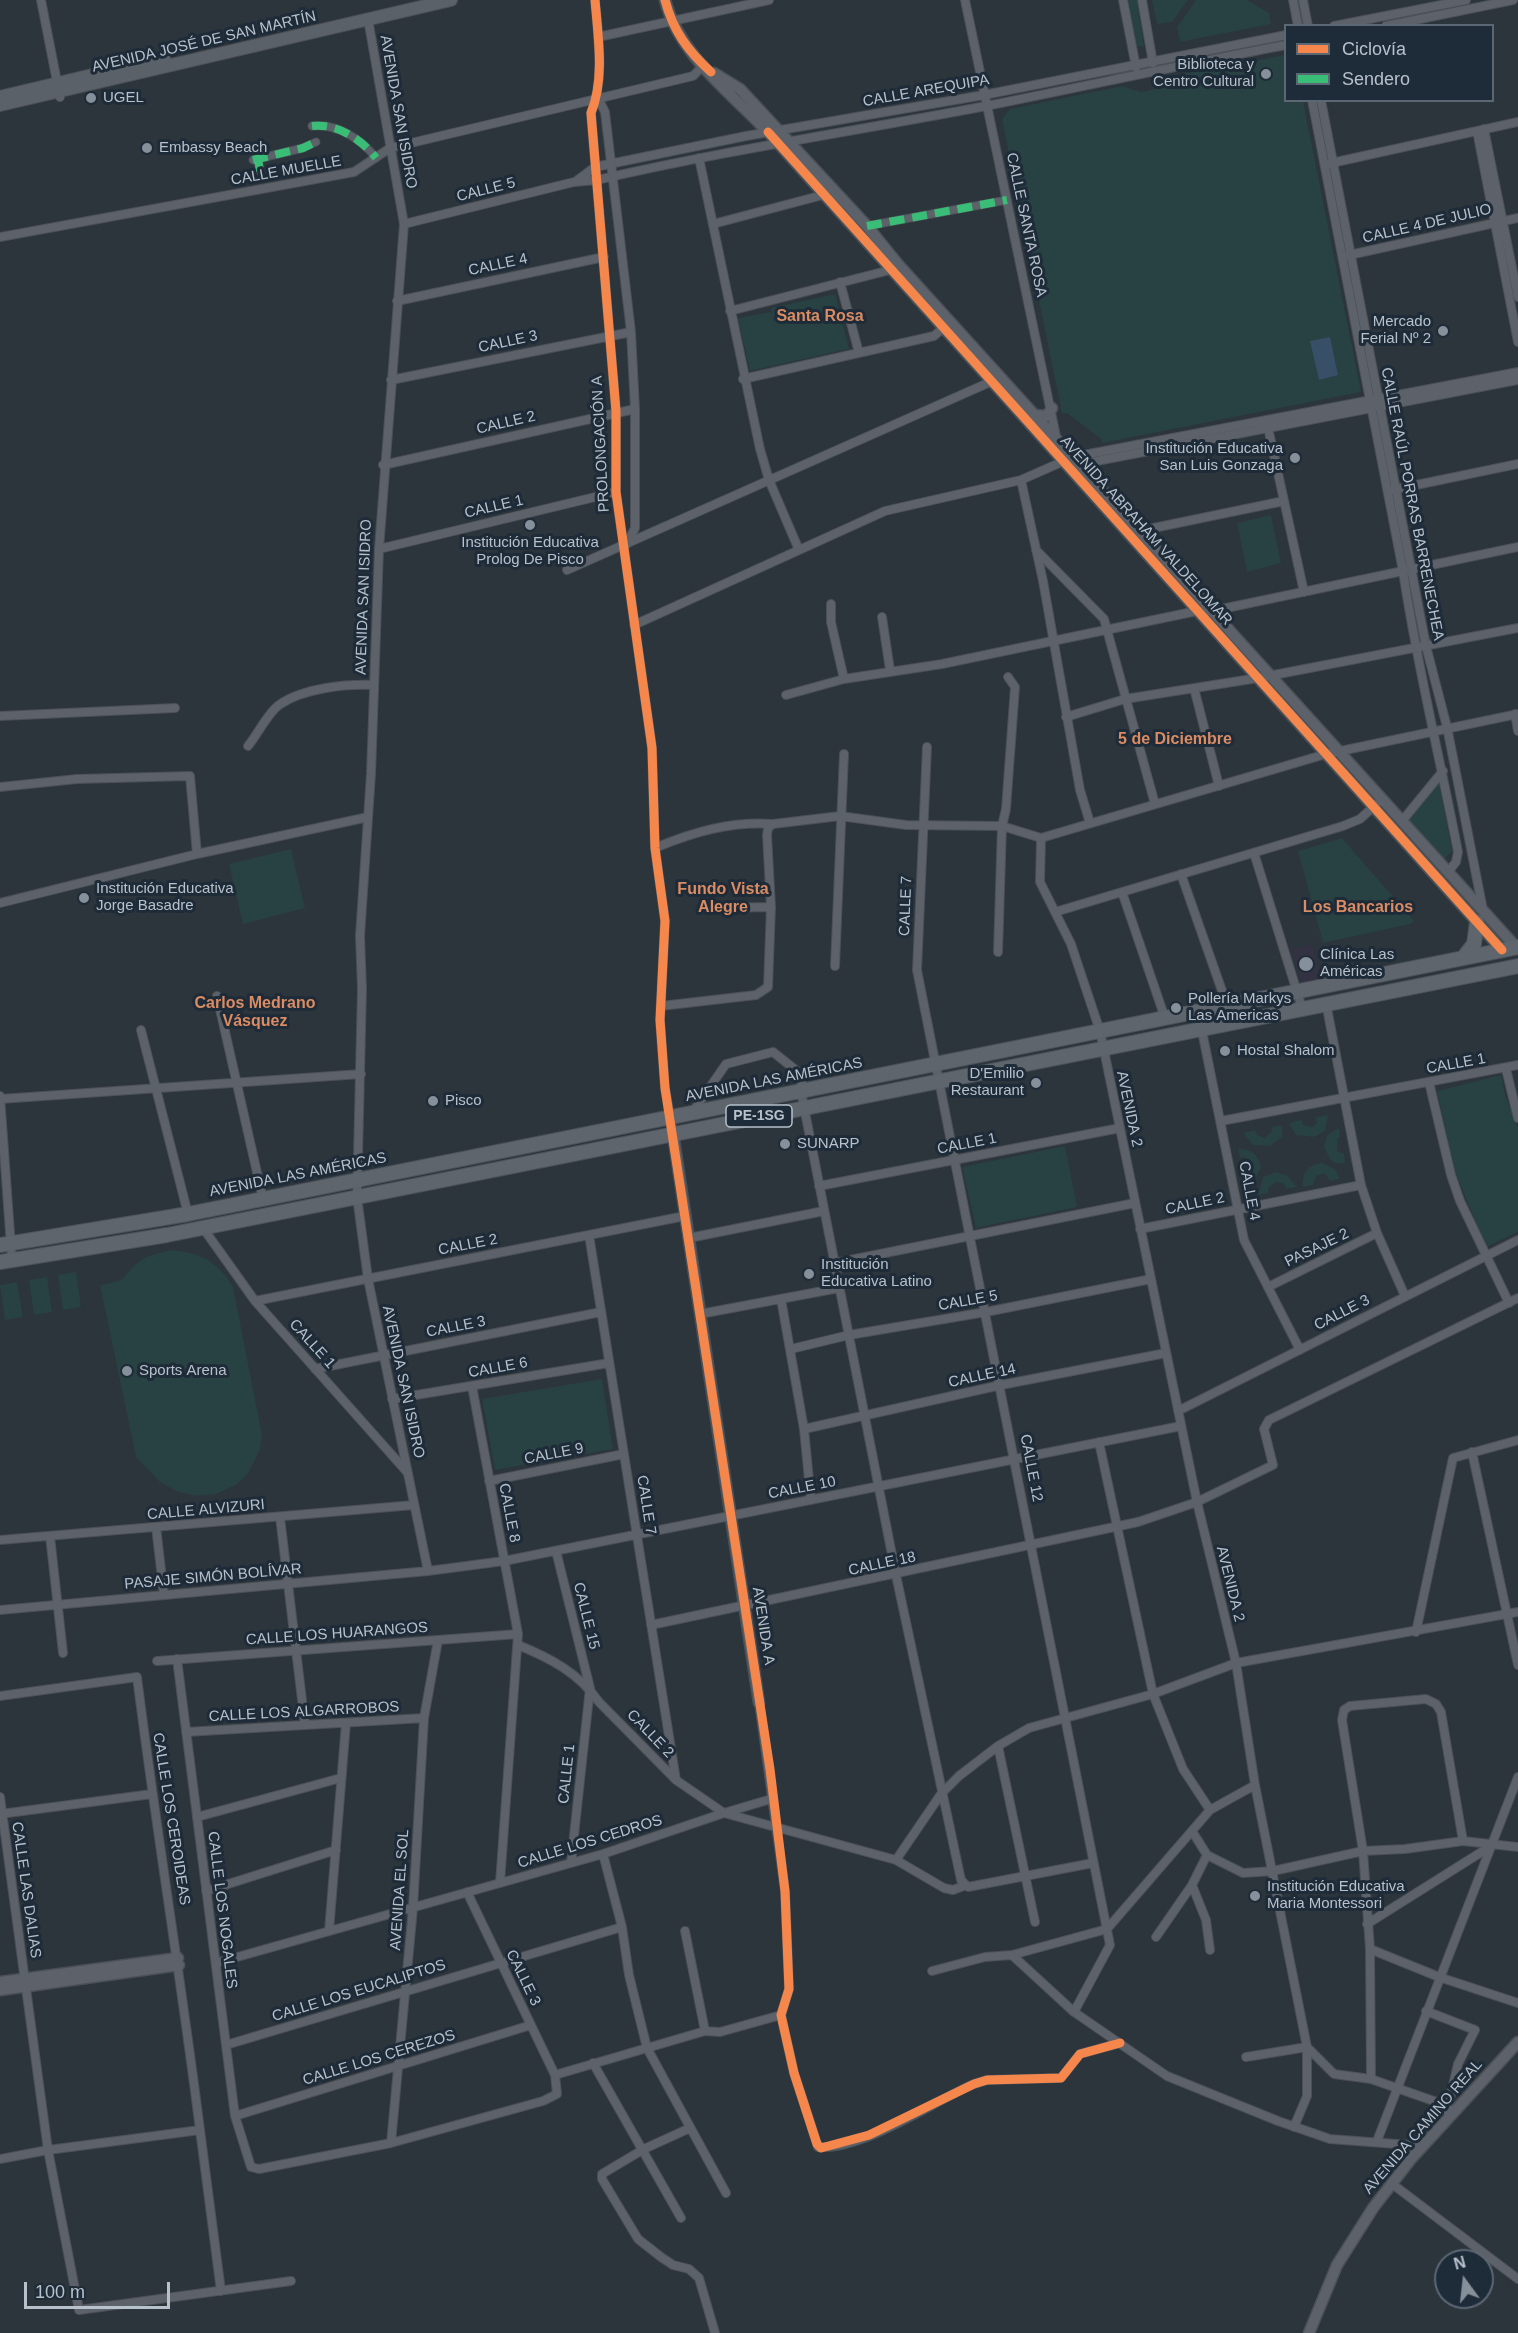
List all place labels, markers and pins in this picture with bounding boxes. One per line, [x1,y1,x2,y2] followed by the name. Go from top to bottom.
[1153,56,1254,91] place label: Biblioteca y Centro Cultural
[1259,67,1273,81] marker: Biblioteca y Centro Cultural
[103,89,144,107] place label: UGEL
[84,91,98,105] marker: UGEL
[159,139,267,157] place label: Embassy Beach
[140,141,154,155] marker: Embassy Beach
[1361,313,1431,348] place label: Mercado Ferial Nº 2
[1436,324,1450,338] marker: Mercado Ferial Nº 2
[1145,440,1283,475] place label: Institución Educativa San Luis Gonzaga
[1288,451,1302,465] marker: Institución Educativa San Luis Gonzaga
[523,518,537,532] marker: Institución Educativa Prolog De Pisco
[461,534,599,569] place label: Institución Educativa Prolog De Pisco
[96,880,234,915] place label: Institución Educativa Jorge Basadre
[77,891,91,905] marker: Institución Educativa Jorge Basadre
[1320,946,1394,981] place label: Clínica Las Américas
[1297,955,1315,973] marker: Clínica Las Américas
[1188,990,1291,1025] place label: Pollería Markys Las Americas
[1169,1001,1183,1015] marker: Pollería Markys Las Americas
[1237,1042,1335,1060] place label: Hostal Shalom
[1218,1044,1232,1058] marker: Hostal Shalom
[951,1065,1024,1100] place label: D'Emilio Restaurant
[1029,1076,1043,1090] marker: D'Emilio Restaurant
[445,1092,482,1110] place label: Pisco
[426,1094,440,1108] marker: Pisco
[797,1135,860,1153] place label: SUNARP
[778,1137,792,1151] marker: SUNARP
[821,1256,932,1291] place label: Institución Educativa Latino
[802,1267,816,1281] marker: Institución Educativa Latino
[139,1362,227,1380] place label: Sports Arena
[120,1364,134,1378] marker: Sports Arena
[1267,1878,1405,1913] place label: Institución Educativa Maria Montessori
[1248,1889,1262,1903] marker: Institución Educativa Maria Montessori

